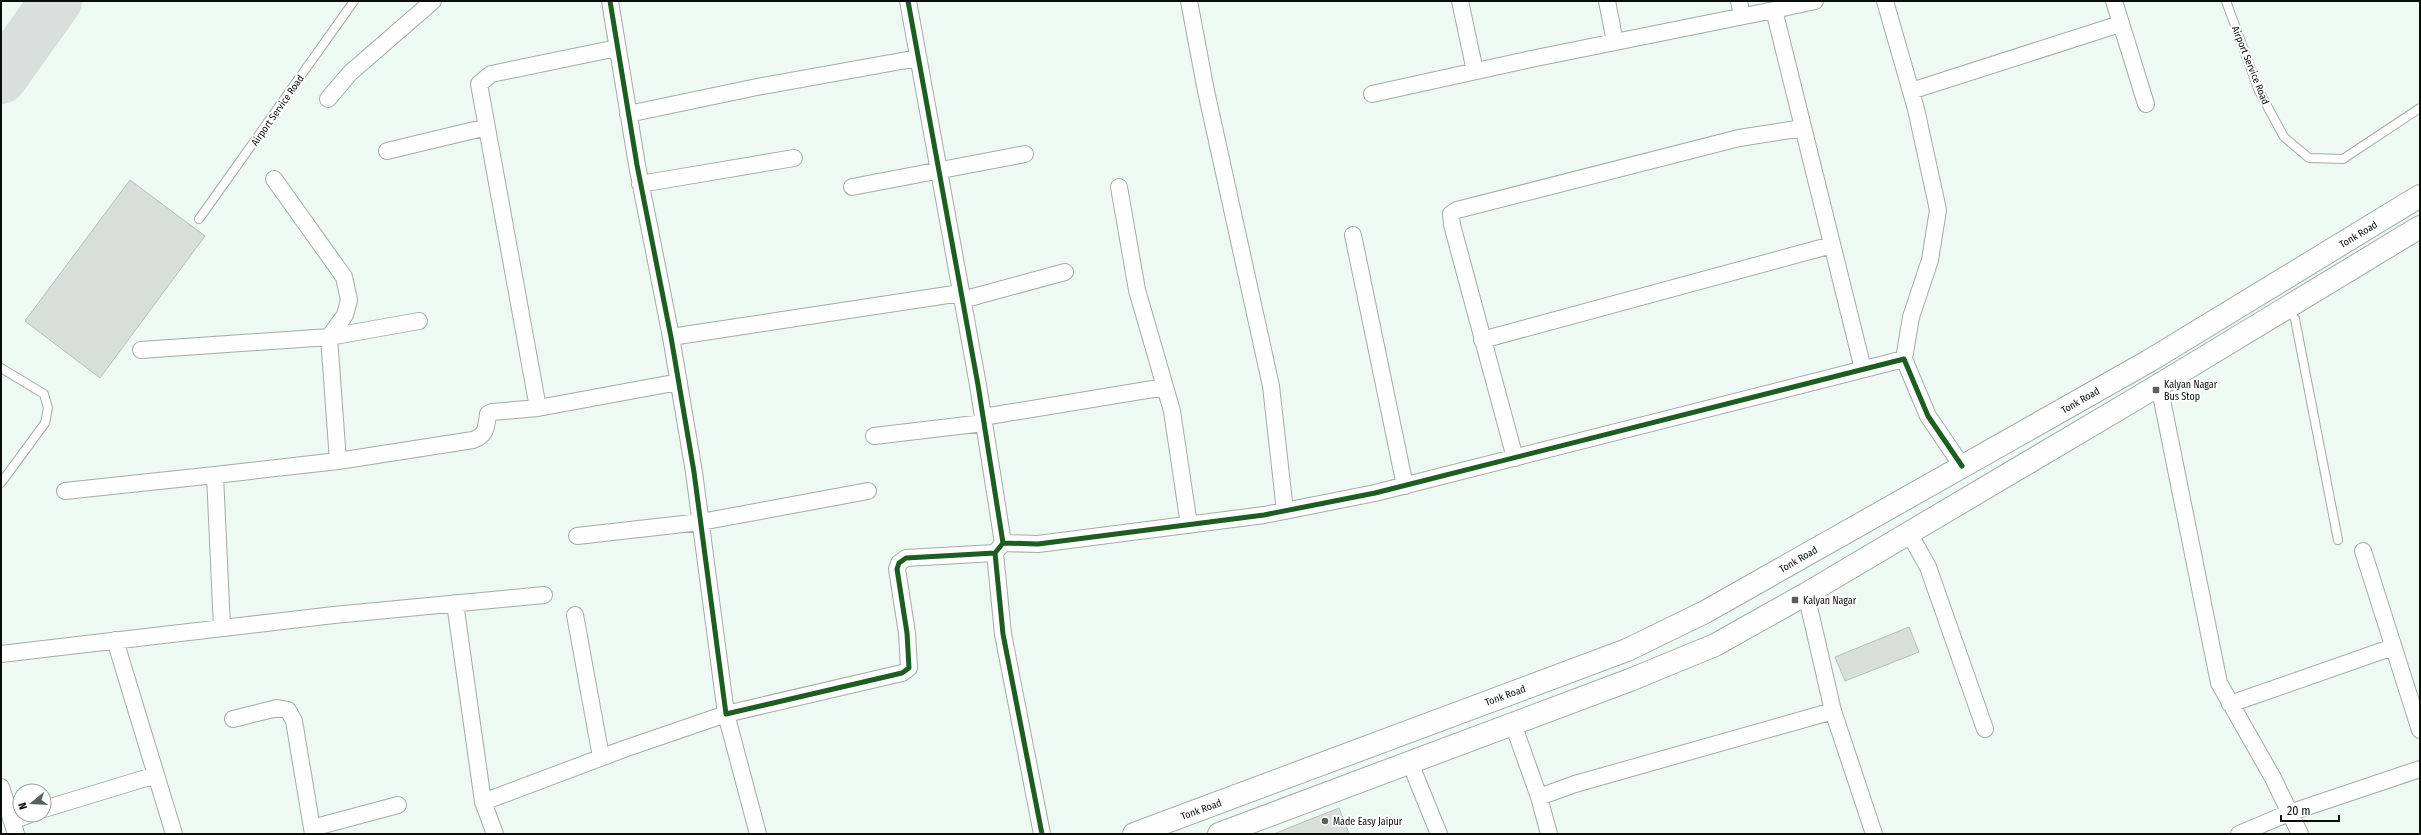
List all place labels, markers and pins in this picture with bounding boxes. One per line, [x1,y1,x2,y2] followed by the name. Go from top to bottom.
[2164,379,2218,403] place label: Kalyan Nagar Bus Stop
[2151,385,2161,395] marker: Kalyan Nagar Bus Stop
[1790,595,1800,605] marker: Kalyan Nagar
[1803,595,1857,607] place label: Kalyan Nagar
[1320,816,1330,826] marker: Made Easy Jaipur
[1333,816,1403,828] place label: Made Easy Jaipur

